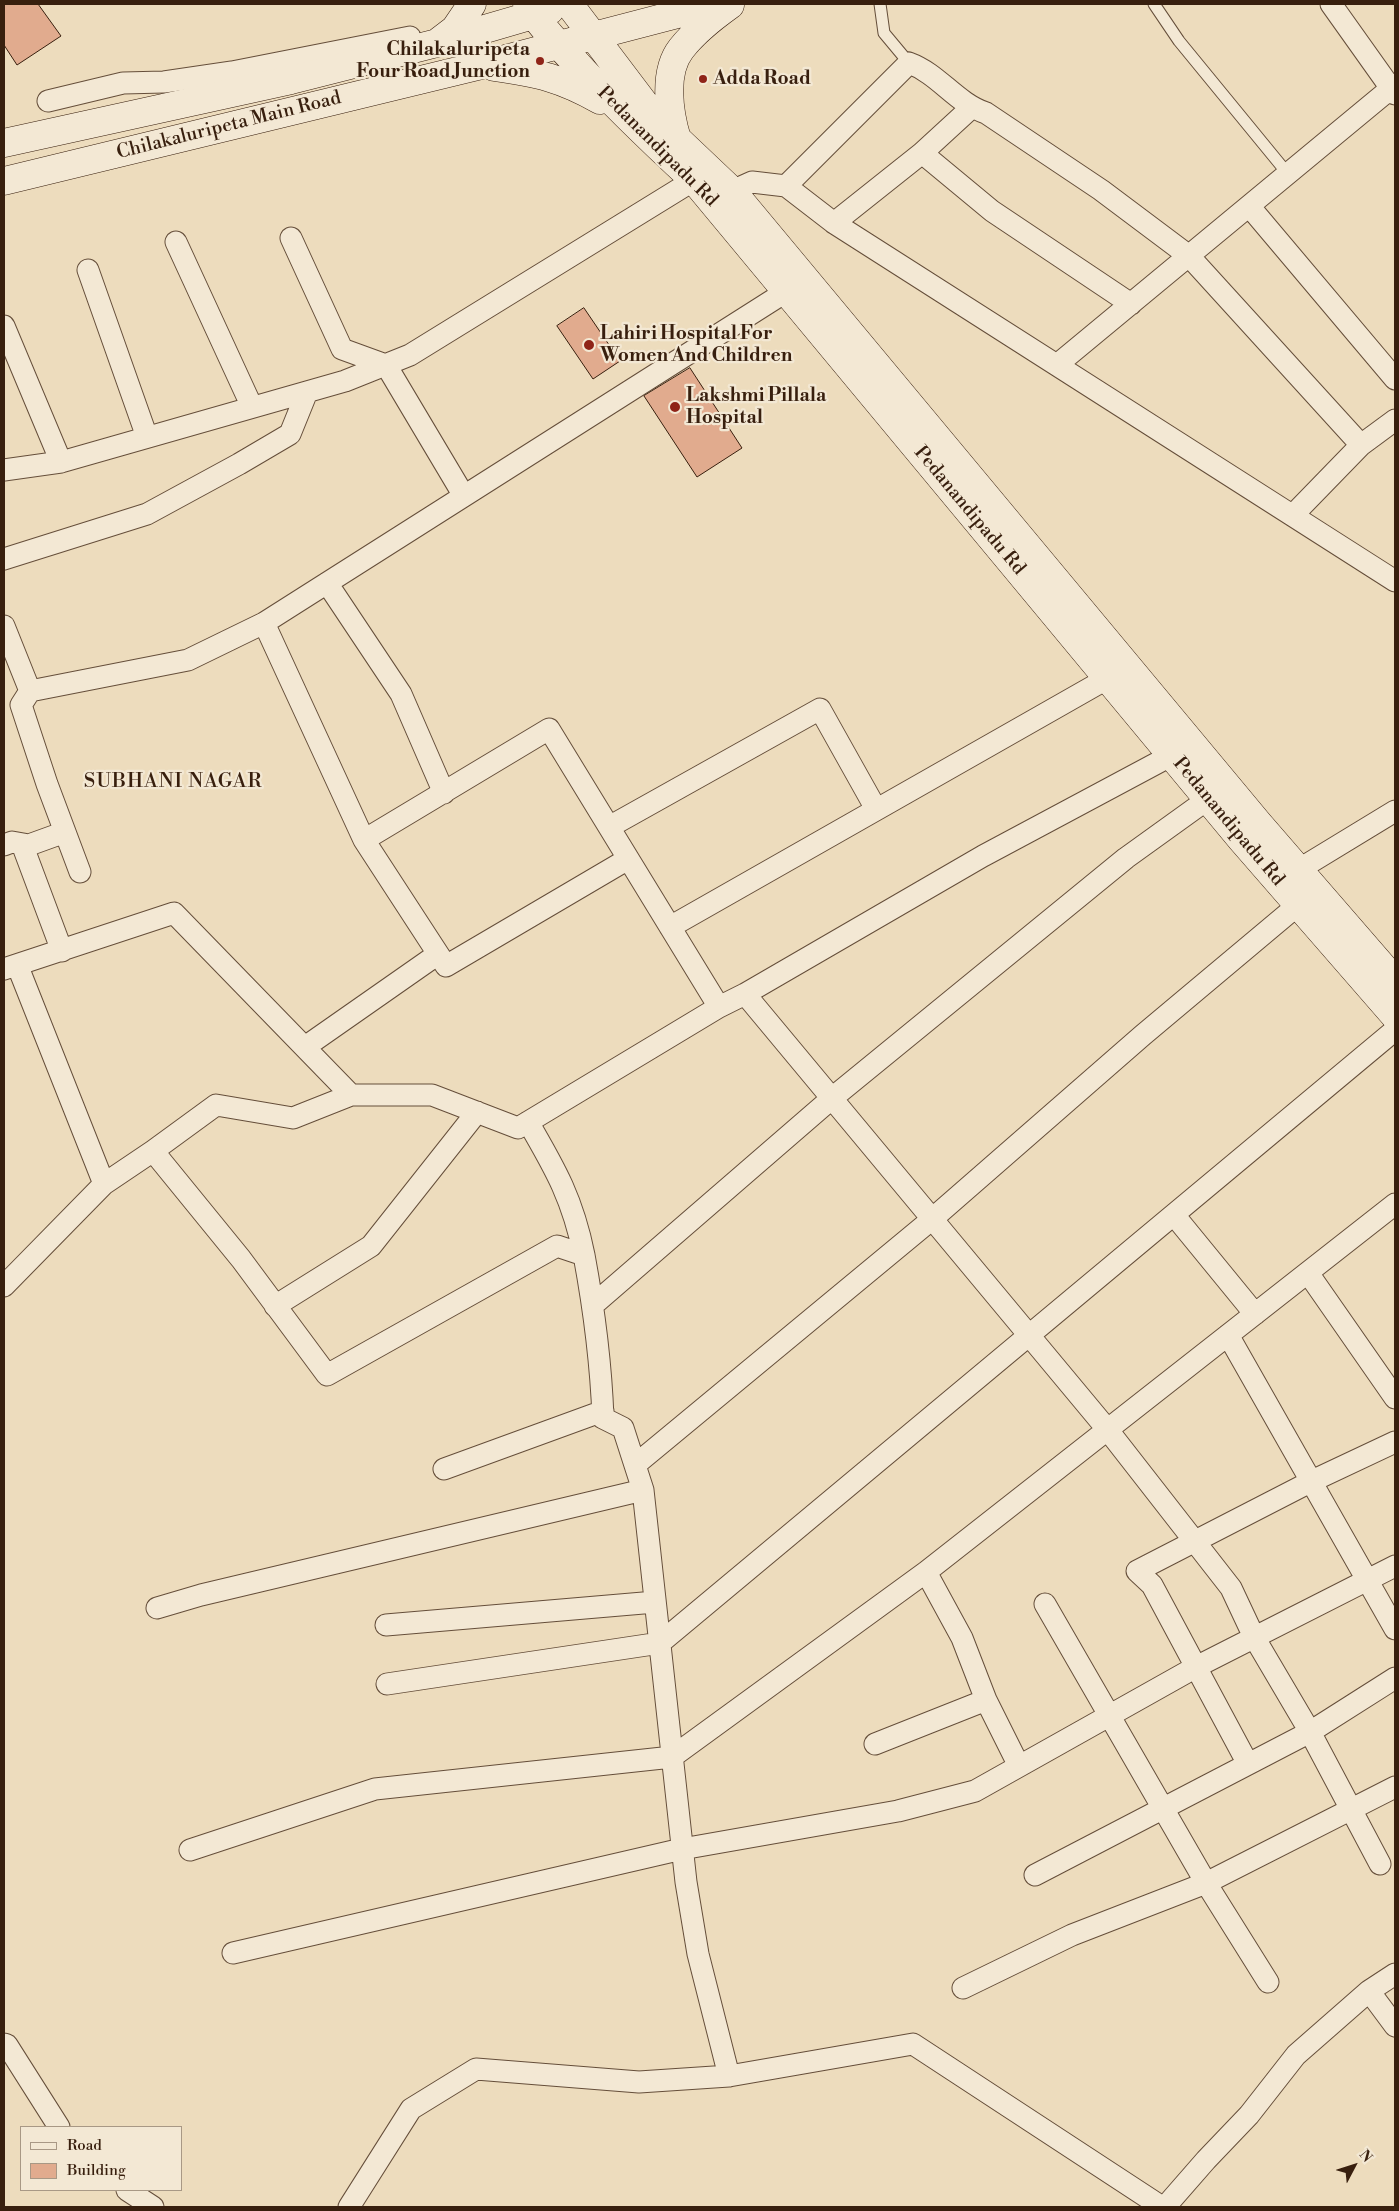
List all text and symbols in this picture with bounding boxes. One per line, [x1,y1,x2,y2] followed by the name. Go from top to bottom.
[356,39,530,83] place label: Chilakaluripeta Four Road Junction
[534,55,546,67] marker: Chilakaluripeta Four Road Junction
[713,68,811,90] place label: Adda Road
[697,73,709,85] marker: Adda Road
[592,82,722,212] street label: Pedanandipadu Rd
[114,87,344,165] street label: Chilakaluripeta Main Road
[600,323,792,367] place label: Lahiri Hospital For Women And Children
[582,338,596,352] marker: Lahiri Hospital For Women And Children
[686,385,826,429] place label: Lakshmi Pillala Hospital
[668,400,682,414] marker: Lakshmi Pillala Hospital
[908,442,1030,580] street label: Pedanandipadu Rd
[1167,753,1289,891] street label: Pedanandipadu Rd
[82,770,264,794] district label: SUBHANI NAGAR
[20,2126,182,2191] legend
[67,2136,102,2155] text: Road
[1329,2141,1379,2191] north arrow
[1355,2146,1376,2166] text: N
[67,2161,126,2180] text: Building

